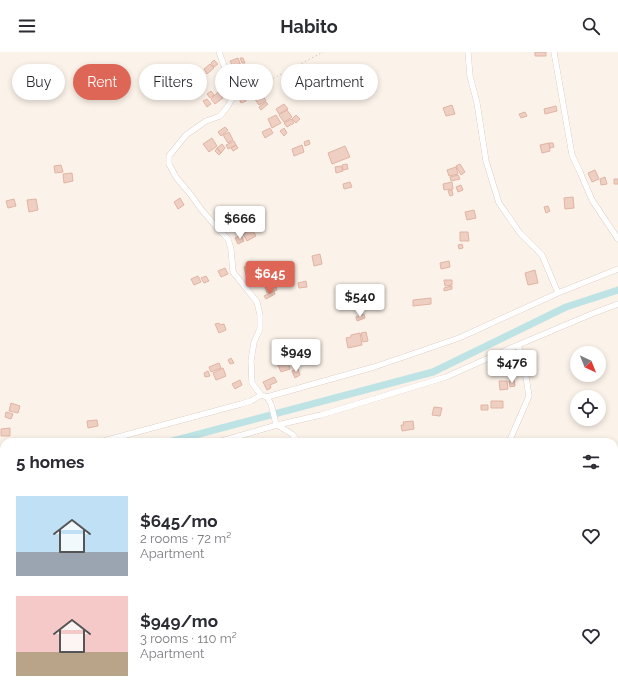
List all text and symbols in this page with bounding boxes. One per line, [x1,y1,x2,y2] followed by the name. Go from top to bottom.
[16,15,38,37] icon: menu
[580,15,602,37] icon: search
[280,16,338,37] text: Habito
[12,64,65,100] chip: Buy
[73,64,131,100] chip: Rent
[139,64,207,100] chip: Filters
[215,64,273,100] chip: New
[281,64,378,100] chip: Apartment
[216,206,264,240] pin: $666
[224,211,256,226] text: $666
[246,261,294,295] pin: $645
[255,266,285,281] text: $645
[336,284,384,318] pin: $540
[345,289,375,304] text: $540
[272,339,320,373] pin: $949
[281,344,311,359] text: $949
[570,346,606,382] north arrow
[570,346,606,426] map controls
[488,350,536,384] pin: $476
[497,355,527,370] text: $476
[570,390,606,426] button: locate
[580,451,602,473] icon: filters
[16,452,84,472] text: 5 homes
[140,511,218,531] text: $645/mo
[48,512,96,560] icon: home
[580,525,602,547] icon: heart
[140,531,231,546] text: 2 rooms · 72 m²
[140,546,204,561] text: Apartment
[140,611,218,631] text: $949/mo
[48,612,96,660] icon: home
[580,625,602,647] icon: heart
[140,631,237,646] text: 3 rooms · 110 m²
[140,646,204,661] text: Apartment

